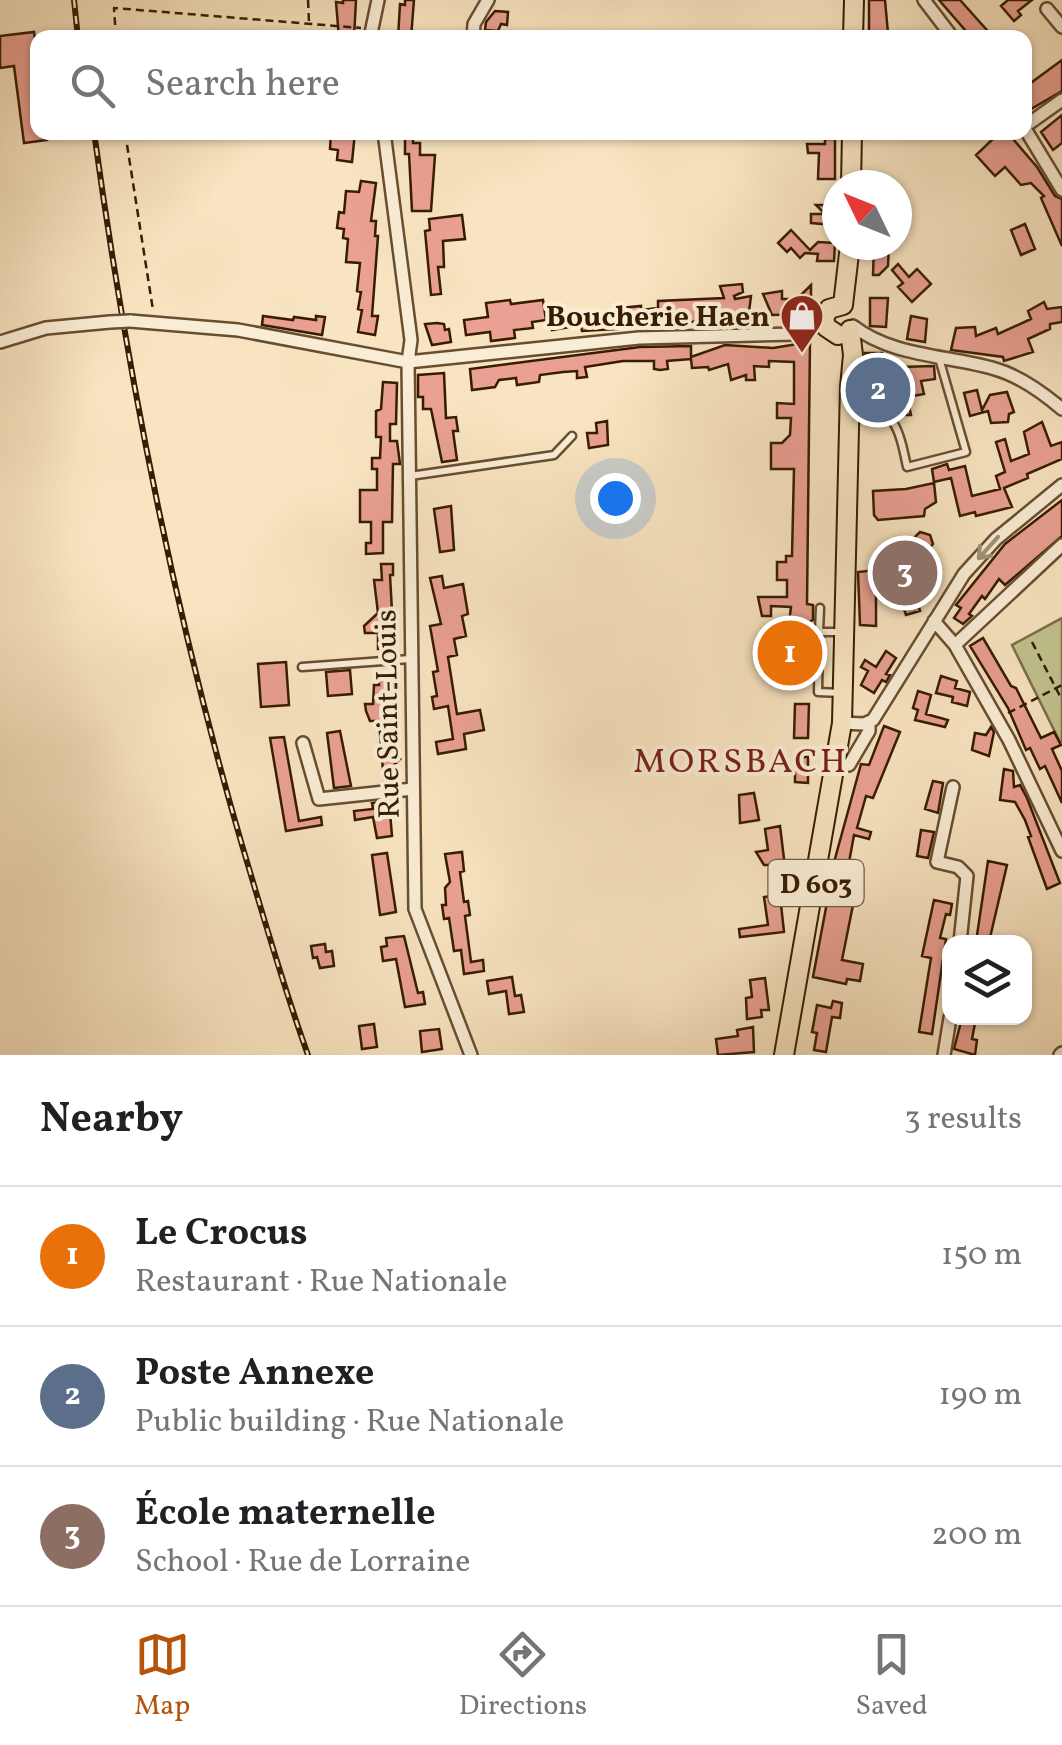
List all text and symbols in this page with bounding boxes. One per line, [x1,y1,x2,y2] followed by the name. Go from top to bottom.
[30,30,1032,140] search box
[65,58,120,113] icon: search
[145,59,340,112] text: Search here
[822,170,912,260] north arrow
[779,293,825,354] shop icon: Boucherie Haen
[546,297,770,339] place label: Boucherie Haen
[846,352,910,428] pin: 2
[590,473,641,524] your location
[977,535,1000,560] one-way arrow
[872,536,938,610] pin: 3
[366,609,412,819] street label: Rue Saint-Louis
[758,616,822,690] pin: 1
[633,739,849,787] district label: MORSBACH
[768,860,864,906] road number: D 603
[942,935,1032,1025] map controls
[942,935,1032,1025] button: layers
[40,1091,183,1150] text: Nearby
[904,1098,1022,1142] text: 3 results
[135,1208,308,1261] text: Le Crocus
[66,1234,79,1278] text: 1
[941,1234,1022,1278] text: 150 m
[135,1261,507,1305] text: Restaurant · Rue Nationale
[135,1348,374,1401] text: Poste Annexe
[64,1374,81,1418] text: 2
[938,1374,1022,1418] text: 190 m
[135,1401,564,1445] text: Public building · Rue Nationale
[135,1488,436,1541] text: École maternelle
[64,1514,81,1558] text: 3
[931,1514,1022,1558] text: 200 m
[135,1541,470,1585] text: School · Rue de Lorraine
[134,1627,190,1726] tab: Map
[459,1627,587,1726] tab: Directions
[856,1627,928,1726] tab: Saved

